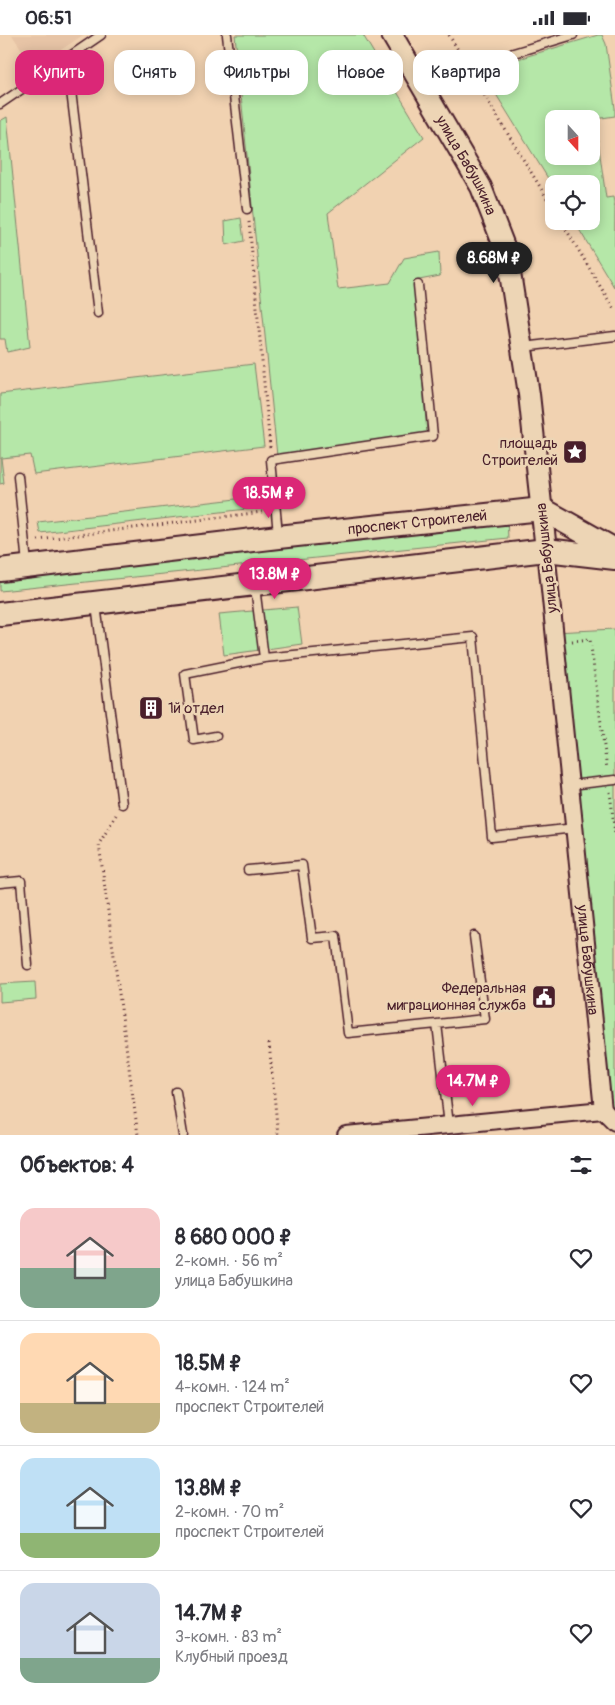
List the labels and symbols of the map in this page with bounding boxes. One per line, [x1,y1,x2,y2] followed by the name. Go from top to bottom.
[545,110,600,165] north arrow
[431,111,500,218] street label: улица Бабушкина
[448,241,540,284] pin: 8.68M ₽
[482,434,558,470] place label: площадь Строителей
[562,439,588,465] place icon: площадь Строителей
[223,477,315,519] pin: 18.5M ₽
[532,502,562,615] street label: улица Бабушкина
[347,505,488,539] street label: проспект Строителей
[229,557,321,600] pin: 13.8M ₽
[138,695,164,721] building icon: 1й отдел
[168,699,224,718] place label: 1й отдел
[573,903,603,1016] street label: улица Бабушкина
[387,979,526,1015] place label: Федеральная миграционная служба
[531,984,557,1010] public building icon: Федеральная миграционная служба
[427,1065,519,1107] pin: 14.7M ₽

